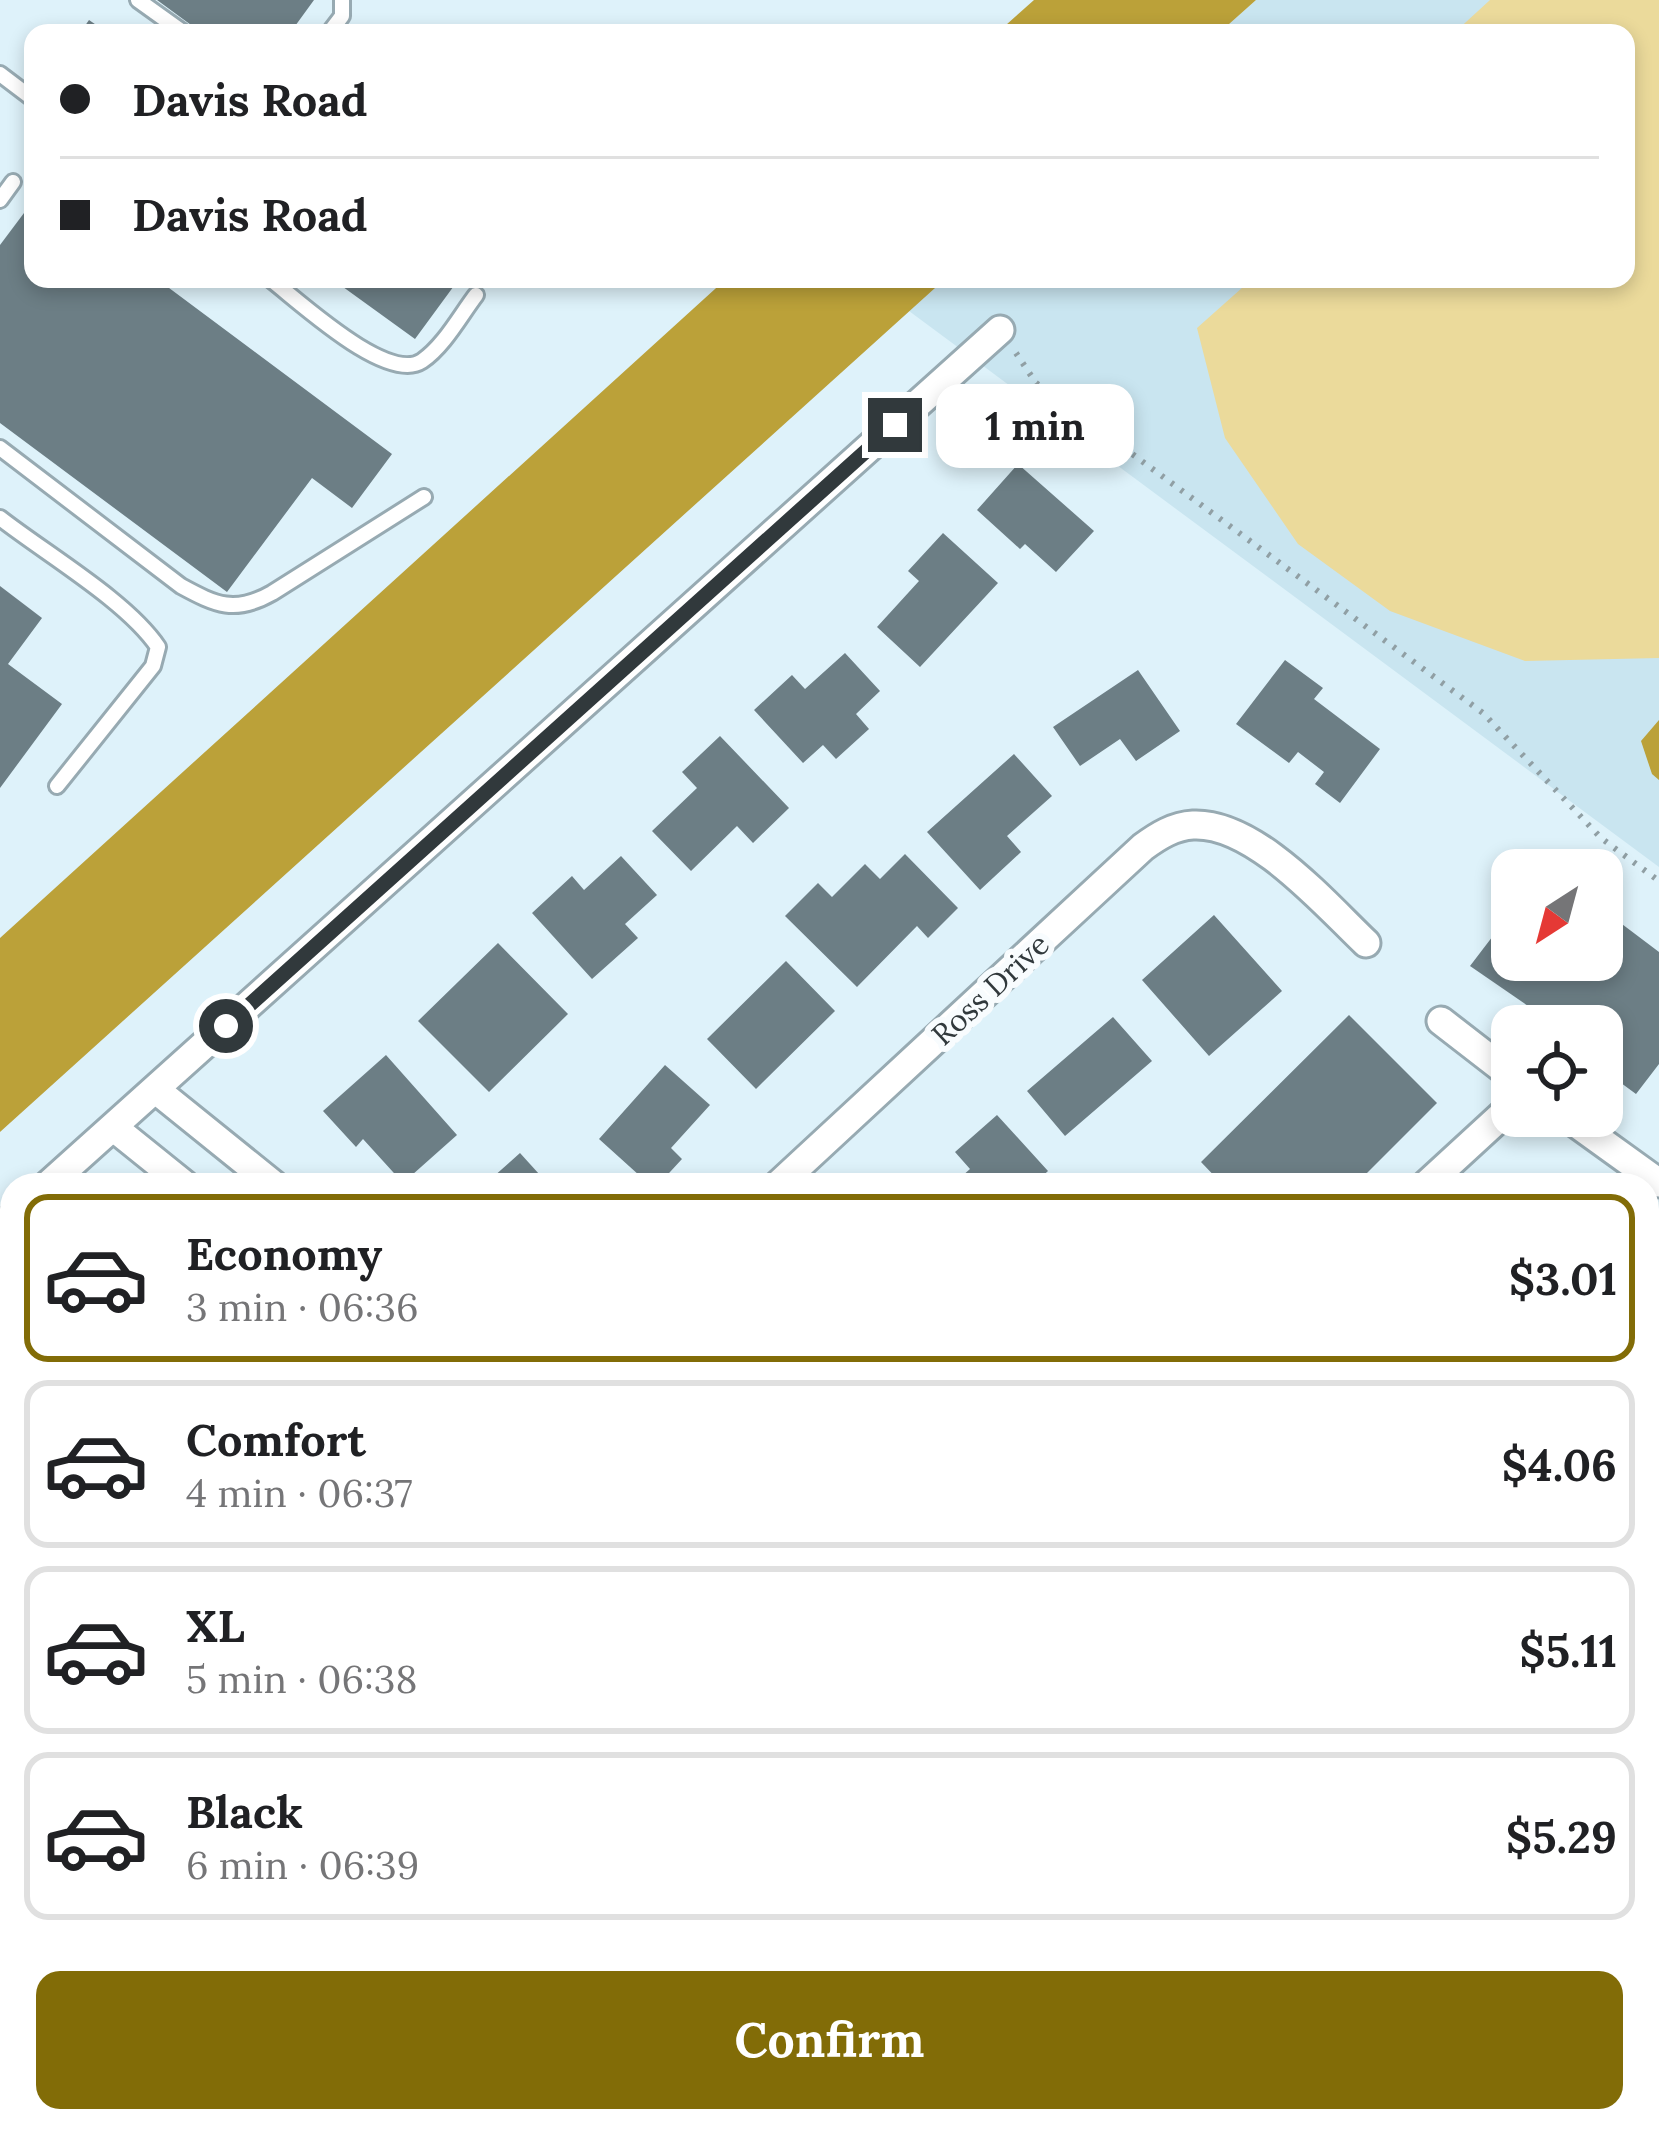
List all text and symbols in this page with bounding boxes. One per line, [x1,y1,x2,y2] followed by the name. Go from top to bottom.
[132,71,368,128] text: Davis Road
[132,186,368,243] text: Davis Road
[937,383,1135,467] callout: 1 min
[868,398,922,452] route end
[985,401,1085,451] text: 1 min
[1491,849,1623,981] north arrow
[1491,849,1623,1137] map controls
[923,925,1057,1053] street label: Ross Drive
[199,999,253,1053] route start
[1491,1005,1623,1137] button: locate
[42,1224,150,1332] icon: car
[186,1225,382,1282] text: Economy
[1509,1250,1617,1307] text: $3.01
[186,1282,419,1332] text: 3 min · 06:36
[42,1410,150,1518] icon: car
[186,1411,366,1468] text: Comfort
[1502,1436,1617,1493] text: $4.06
[186,1468,412,1518] text: 4 min · 06:37
[42,1596,150,1704] icon: car
[186,1597,245,1654] text: XL
[1519,1622,1617,1679] text: $5.11
[186,1654,417,1704] text: 5 min · 06:38
[42,1782,150,1890] icon: car
[186,1783,303,1840] text: Black
[1506,1808,1617,1865] text: $5.29
[186,1840,419,1890] text: 6 min · 06:39
[36,1971,1623,2109] button: Confirm

